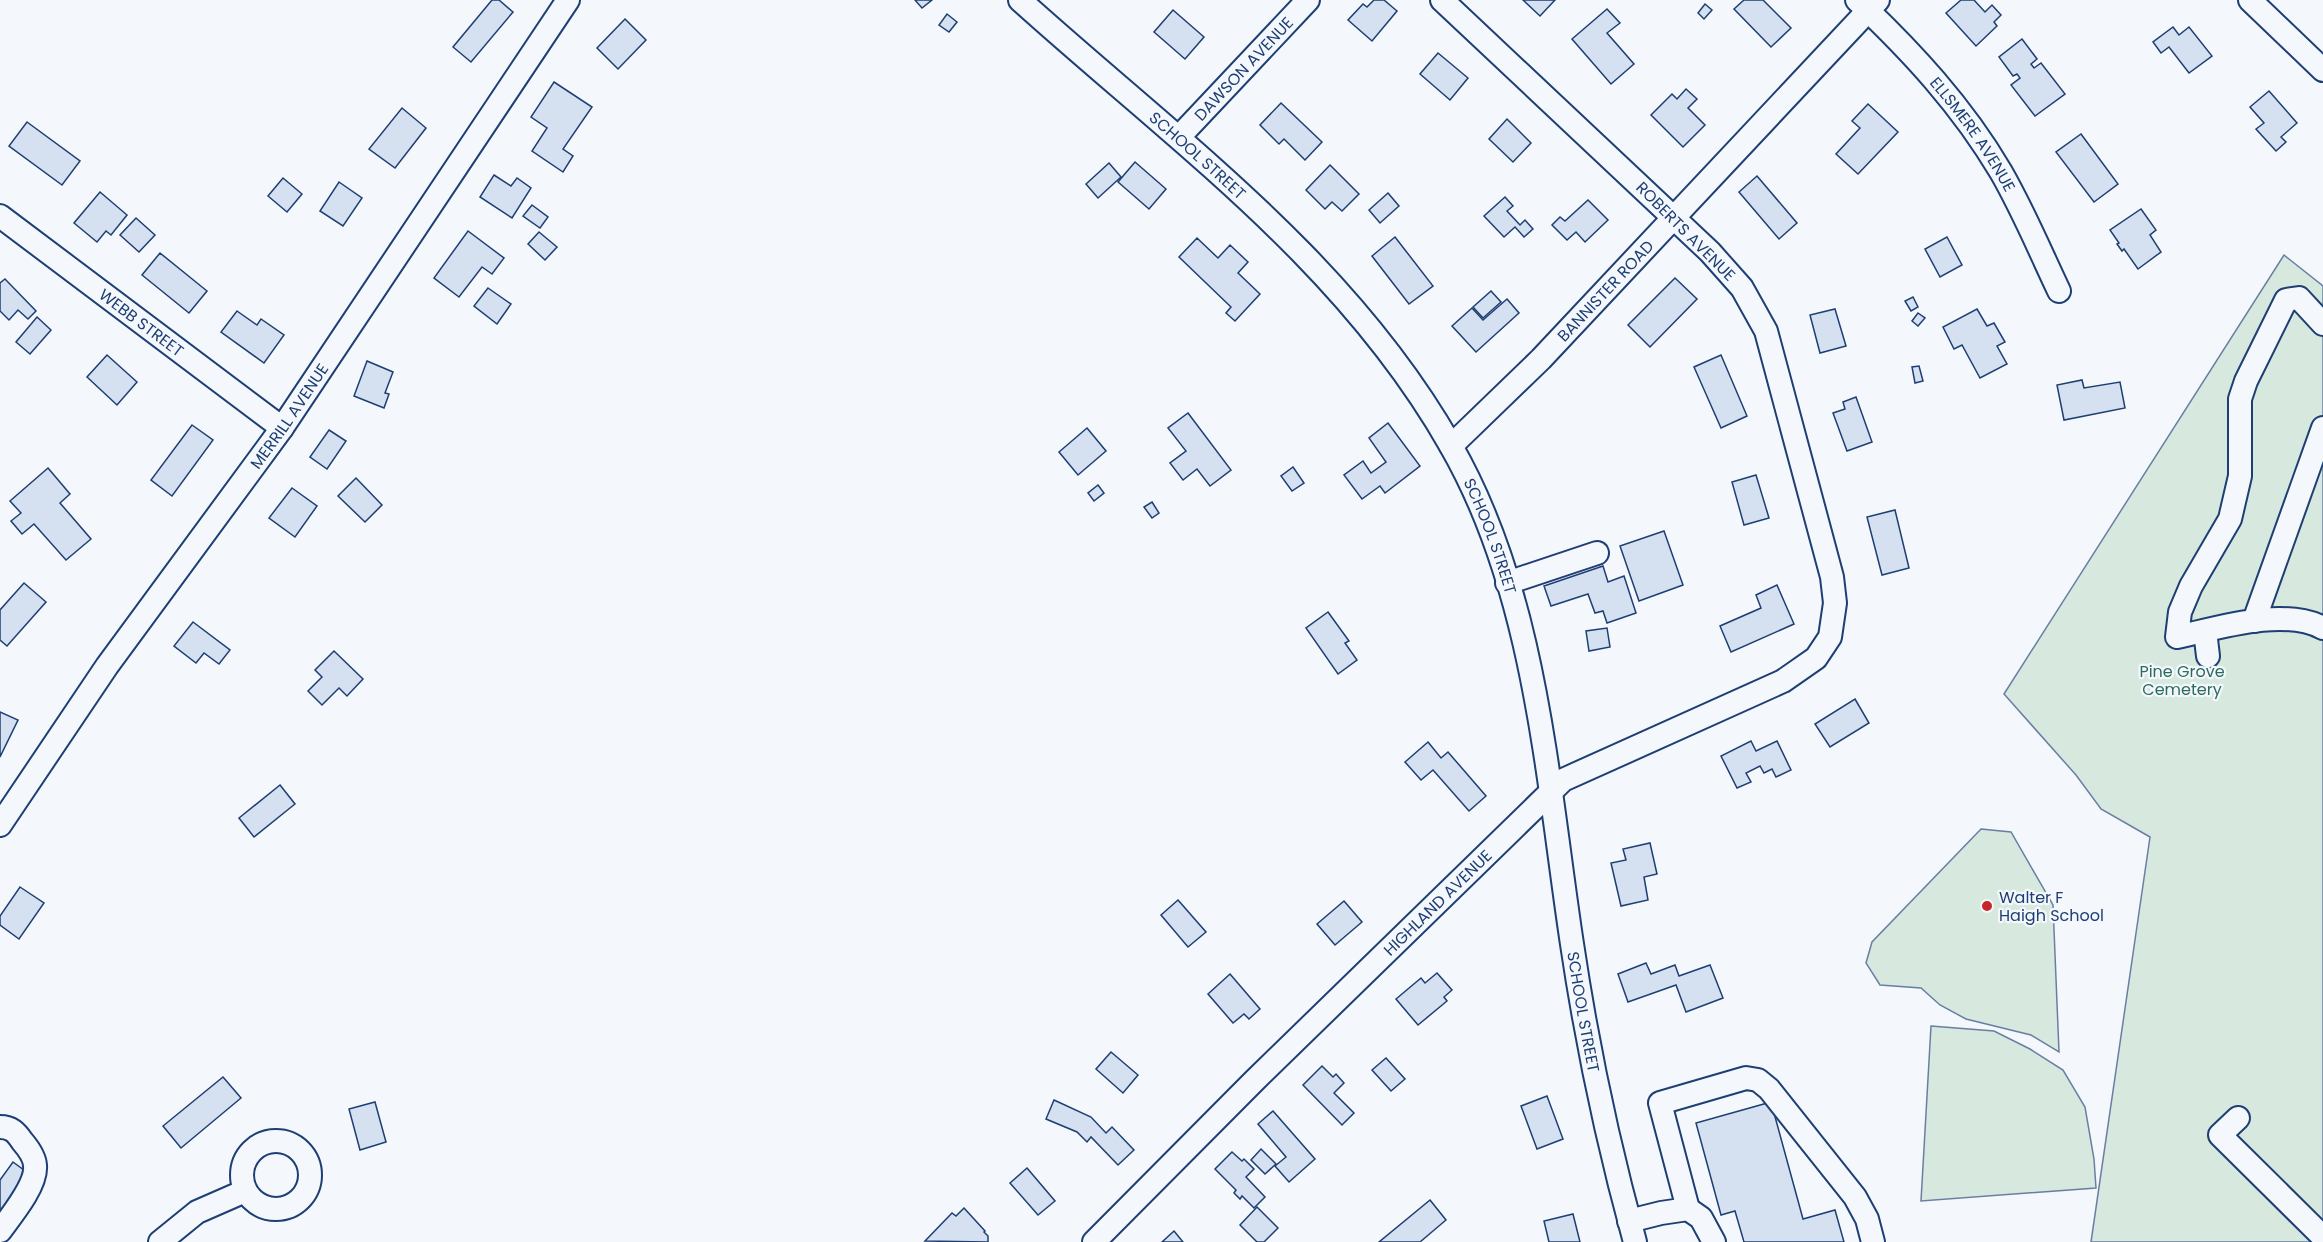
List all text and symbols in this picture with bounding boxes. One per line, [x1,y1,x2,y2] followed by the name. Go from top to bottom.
[1189,12,1299,126] street label: DAWSON AVENUE
[1924,72,2021,196] street label: ELLSMERE AVENUE
[1144,107,1251,205] street label: SCHOOL STREET
[1631,176,1741,286] street label: ROBERTS AVENUE
[1552,235,1659,347] street label: BANNISTER ROAD
[94,283,189,362] street label: WEBB STREET
[245,359,334,474] street label: MERRILL AVENUE
[1458,474,1522,597] street label: SCHOOL STREET
[2139,660,2225,701] park label: Pine Grove Cemetery
[1378,845,1497,961] street label: HIGHLAND AVENUE
[1999,886,2104,927] place label: Walter F Haigh School
[1980,899,1994,913] marker: Walter F Haigh School
[1561,950,1605,1075] street label: SCHOOL STREET

